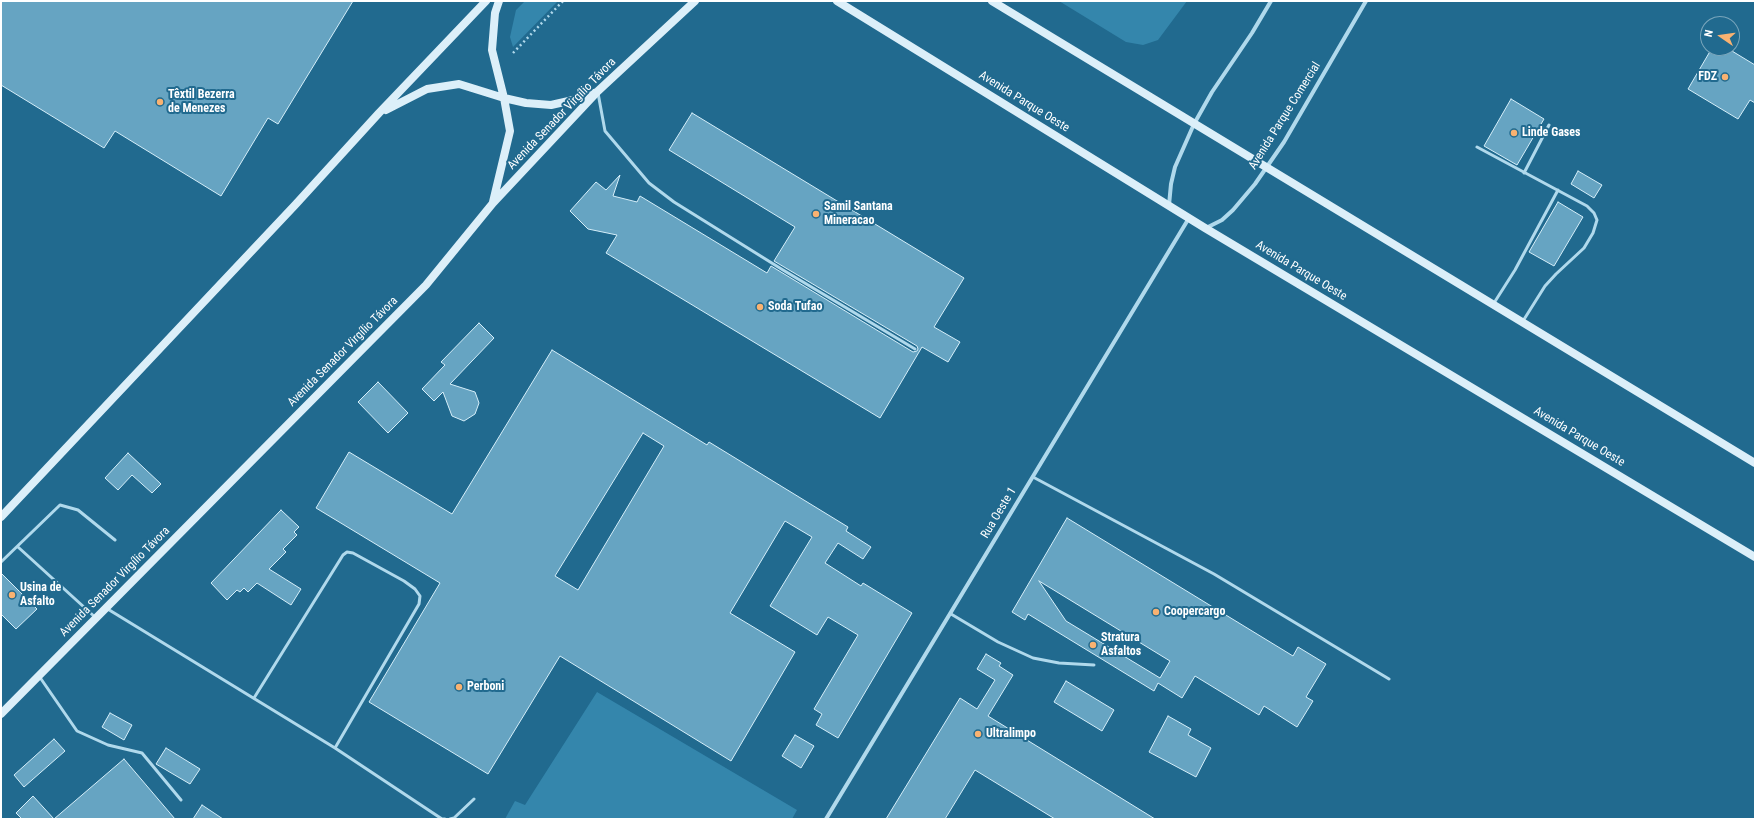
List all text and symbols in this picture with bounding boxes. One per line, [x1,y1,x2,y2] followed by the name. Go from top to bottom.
[1700,16,1740,56] north arrow
[1702,29,1716,38] text: N
[505,55,619,173] street label: Avenida Senador Virgílio Távora
[1246,60,1324,172] street label: Avenida Parque Comercial
[976,68,1072,136] street label: Avenida Parque Oeste
[1698,70,1717,84] place label: FDZ
[1720,72,1730,82] marker: FDZ
[168,88,235,116] place label: Têxtil Bezerra de Menezes
[155,97,165,107] marker: Têxtil Bezerra de Menezes
[1522,126,1580,140] place label: Linde Gases
[1509,128,1519,138] marker: Linde Gases
[824,200,893,228] place label: Samil Santana Mineracao
[811,209,821,219] marker: Samil Santana Mineracao
[1253,238,1349,304] street label: Avenida Parque Oeste
[285,294,401,410] street label: Avenida Senador Virgílio Távora
[768,300,822,314] place label: Soda Tufao
[755,302,765,312] marker: Soda Tufao
[1531,404,1627,470] street label: Avenida Parque Oeste
[978,485,1020,541] street label: Rua Oeste 1
[57,524,173,640] street label: Avenida Senador Virgílio Távora
[20,581,61,609] place label: Usina de Asfalto
[7,590,17,600] marker: Usina de Asfalto
[1164,605,1225,619] place label: Coopercargo
[1151,607,1161,617] marker: Coopercargo
[1101,631,1141,659] place label: Stratura Asfaltos
[1088,640,1098,650] marker: Stratura Asfaltos
[467,680,504,694] place label: Perboni
[454,682,464,692] marker: Perboni
[986,727,1036,741] place label: Ultralimpo
[973,729,983,739] marker: Ultralimpo

